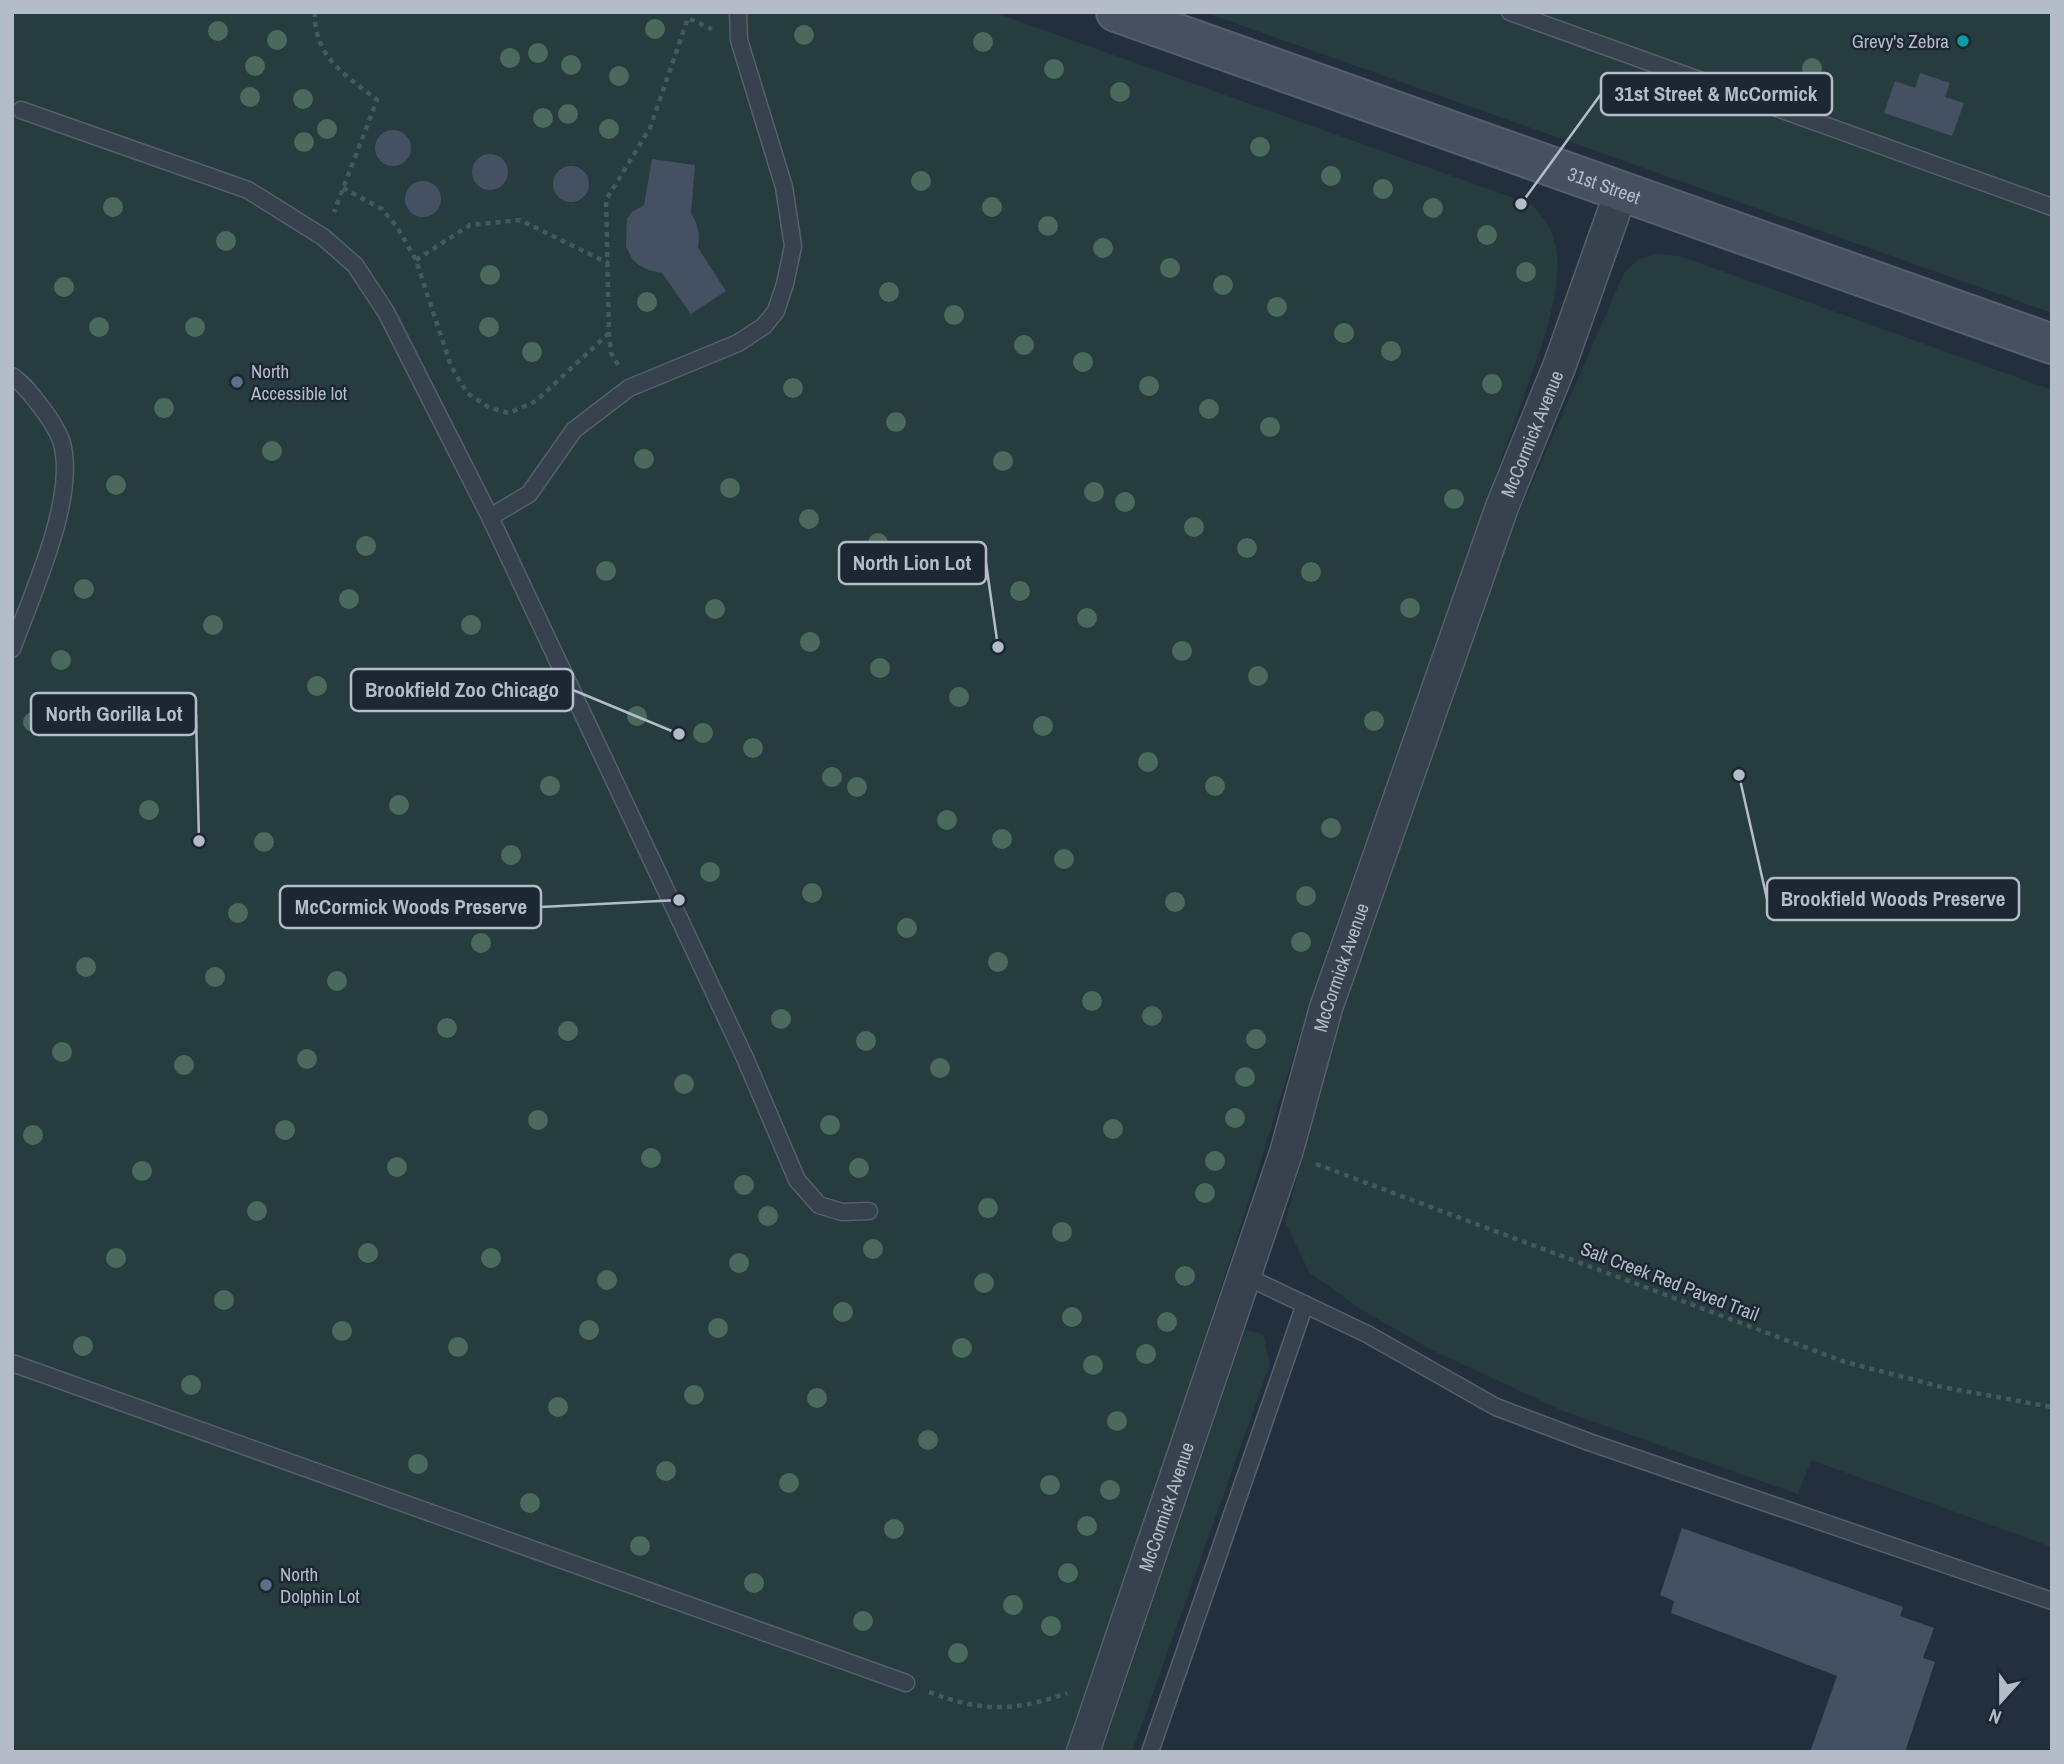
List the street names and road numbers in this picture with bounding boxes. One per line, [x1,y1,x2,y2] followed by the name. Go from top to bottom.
[1564,160,1645,210] street label: 31st Street
[1494,366,1569,501] street label: McCormick Avenue
[1307,899,1375,1035] street label: McCormick Avenue
[1577,1235,1763,1327] street label: Salt Creek Red Paved Trail
[1132,1439,1200,1575] street label: McCormick Avenue

